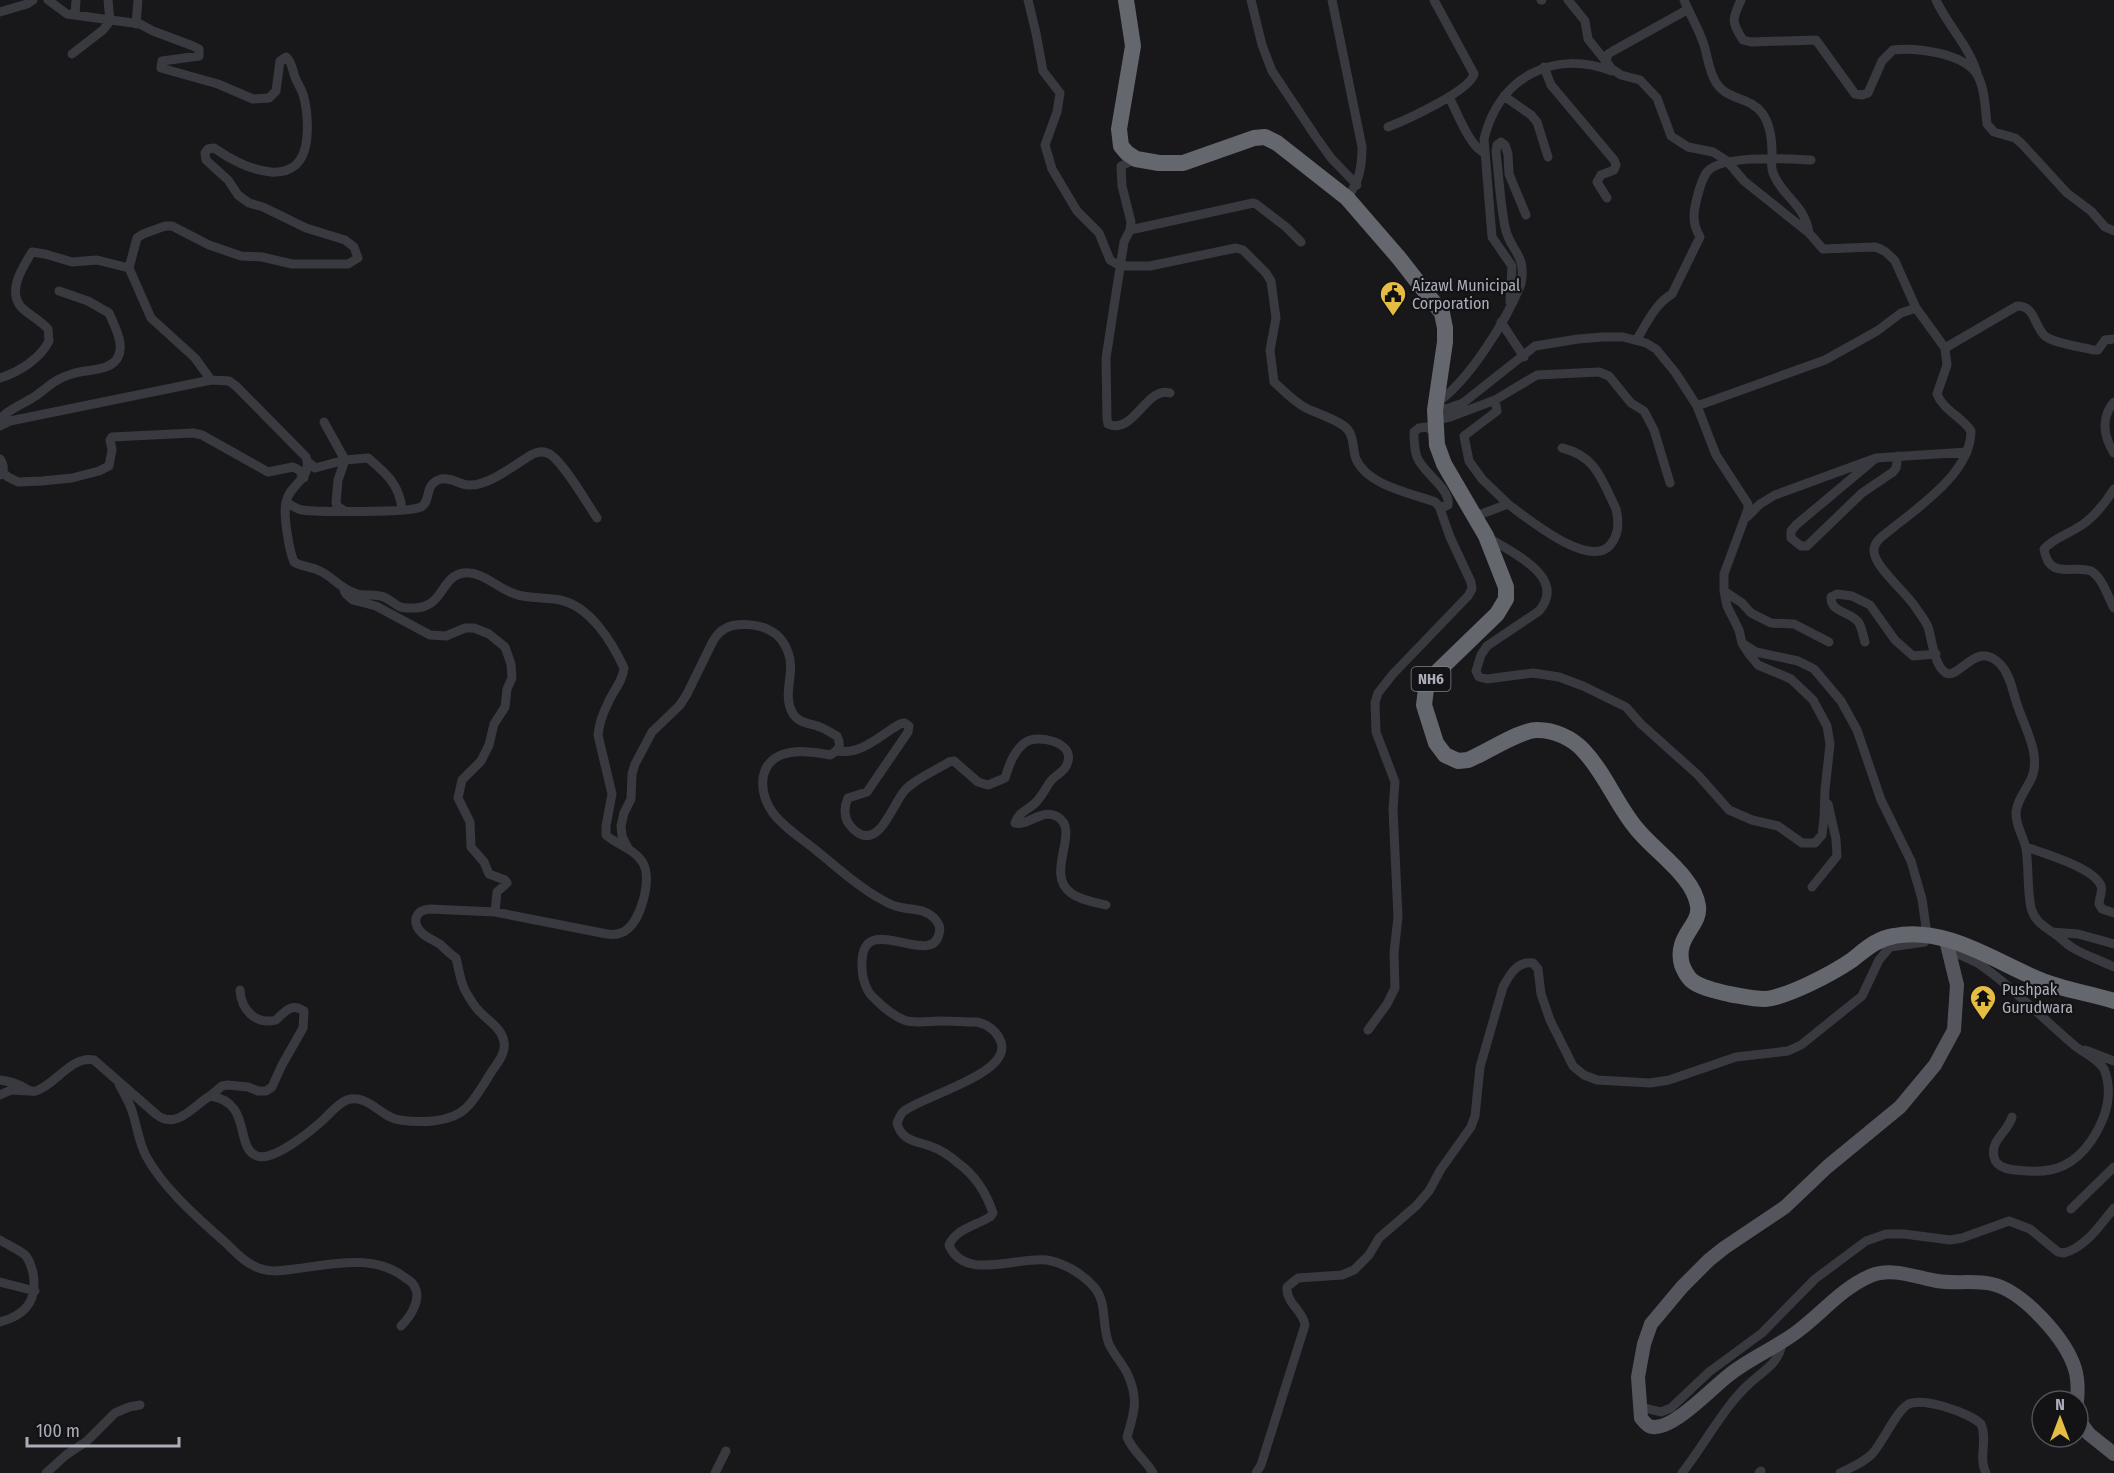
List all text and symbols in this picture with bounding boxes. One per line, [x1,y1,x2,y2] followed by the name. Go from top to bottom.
[1412,276,1520,313] place label: Aizawl Municipal Corporation
[1378,279,1408,317] public building icon: Aizawl Municipal Corporation
[1412,667,1450,691] road number: NH6
[2002,980,2073,1017] place label: Pushpak Gurudwara
[1968,983,1998,1021] temple icon: Pushpak Gurudwara
[2030,1389,2090,1449] north arrow
[2055,1395,2065,1414] text: N
[27,1410,178,1448] scale bar
[36,1420,80,1442] text: 100 m

